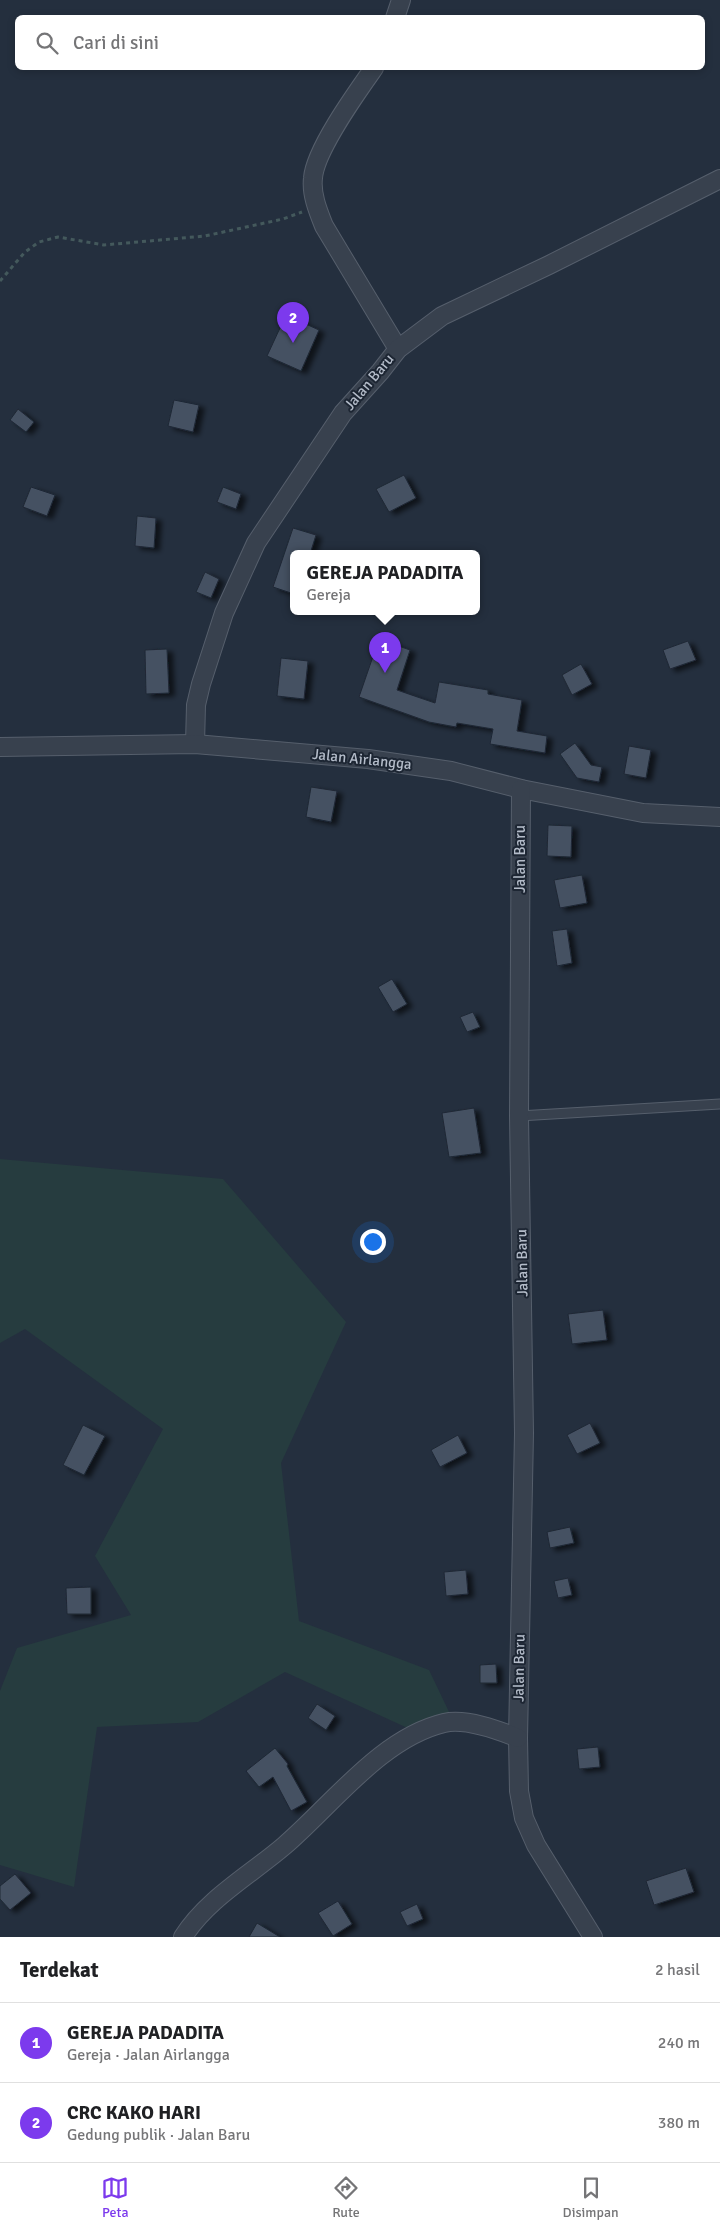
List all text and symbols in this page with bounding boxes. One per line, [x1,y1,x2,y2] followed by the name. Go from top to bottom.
[15,15,705,70] search box
[33,29,61,57] icon: search
[73,31,159,55] text: Cari di sini
[277,302,309,343] pin: 2
[340,350,398,414] street label: Jalan Baru
[290,550,480,615] popup
[307,561,463,585] text: GEREJA PADADITA
[307,585,351,605] text: Gereja
[369,632,401,673] pin: 1
[311,745,413,773] street label: Jalan Airlangga
[511,825,529,893] street label: Jalan Baru
[360,1229,386,1255] your location
[512,1229,532,1297] street label: Jalan Baru
[509,1634,529,1702] street label: Jalan Baru
[20,1957,99,1983] text: Terdekat
[655,1960,700,1980] text: 2 hasil
[67,2021,224,2045] text: GEREJA PADADITA
[32,2033,40,2053] text: 1
[658,2033,700,2053] text: 240 m
[67,2045,230,2065] text: Gereja · Jalan Airlangga
[67,2101,201,2125] text: CRC KAKO HARI
[32,2113,40,2133] text: 2
[658,2113,700,2133] text: 380 m
[67,2125,250,2145] text: Gedung publik · Jalan Baru
[101,2174,129,2221] tab: Peta
[332,2174,360,2221] tab: Rute
[563,2174,619,2221] tab: Disimpan

